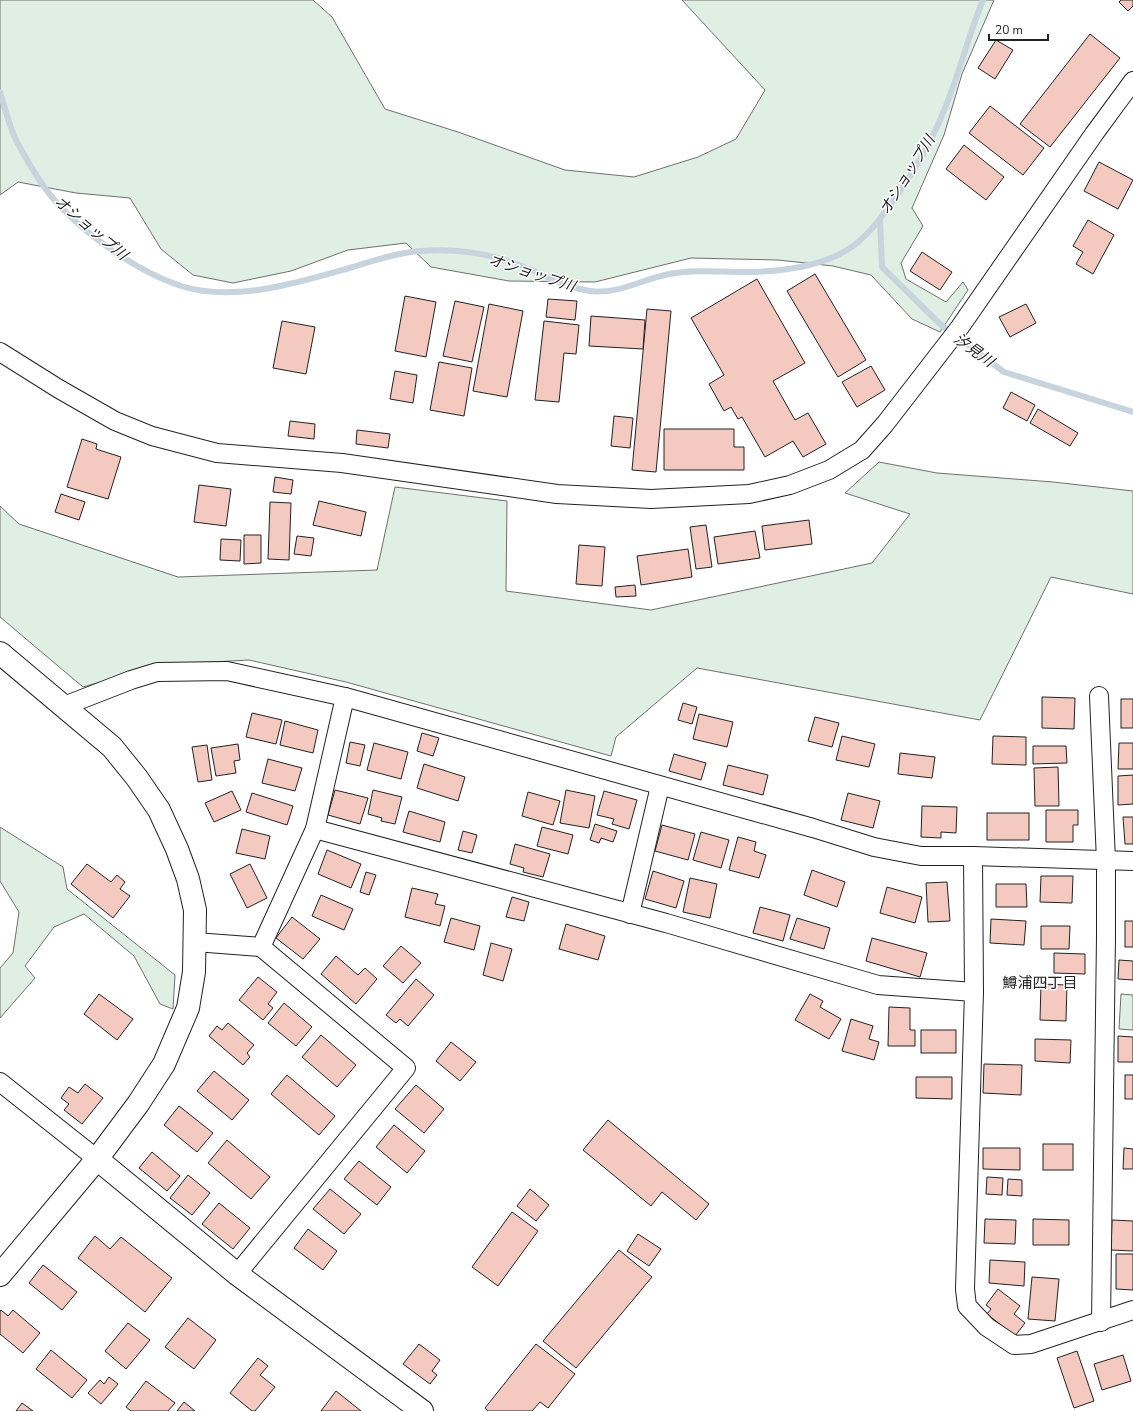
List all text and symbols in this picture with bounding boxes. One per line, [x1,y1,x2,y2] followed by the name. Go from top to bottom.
[989,16,1048,42] scale bar
[995,22,1023,38] text: 20 m
[875,130,940,218] water label: オショップ川
[50,191,133,266] water label: オショップ川
[486,250,580,297] water label: オショップ川
[950,329,1000,372] water label: 汐見川
[1002,973,1078,993] district label: 鱒浦四丁目

